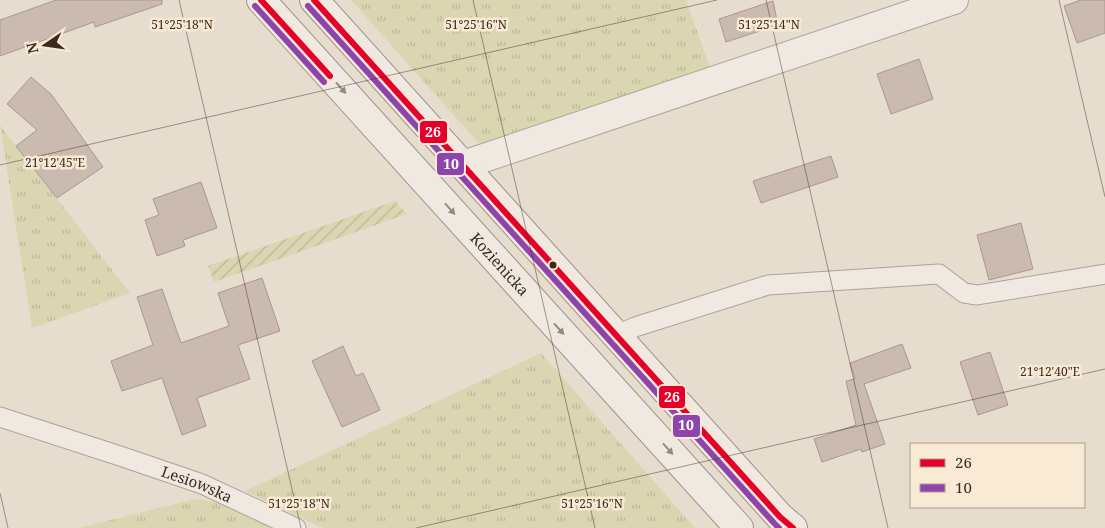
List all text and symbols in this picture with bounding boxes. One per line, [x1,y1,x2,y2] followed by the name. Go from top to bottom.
[151,16,213,33] text: 51°25'18"N
[445,16,507,33] text: 51°25'16"N
[738,16,800,33] text: 51°25'14"N
[20,20,70,70] north arrow
[21,41,42,56] text: N
[335,82,347,94] one-way arrow
[419,120,448,144] line badge: 26
[425,122,441,141] text: 26
[436,152,465,176] line badge: 10
[25,154,85,171] text: 21°12'45"E
[443,154,459,173] text: 10
[444,202,456,214] one-way arrow
[466,228,534,300] street label: Kozienicka
[548,260,558,270] unlabelled marker
[553,322,565,334] one-way arrow
[1020,363,1080,380] text: 21°12'40"E
[658,385,686,409] line badge: 26
[664,387,680,406] text: 26
[672,414,701,438] line badge: 10
[678,415,694,434] text: 10
[662,443,674,455] one-way arrow
[910,443,1085,508] legend
[955,452,972,472] text: 26
[159,461,236,507] street label: Lesiowska
[955,477,972,497] text: 10
[268,495,330,512] text: 51°25'18"N
[561,495,623,512] text: 51°25'16"N

